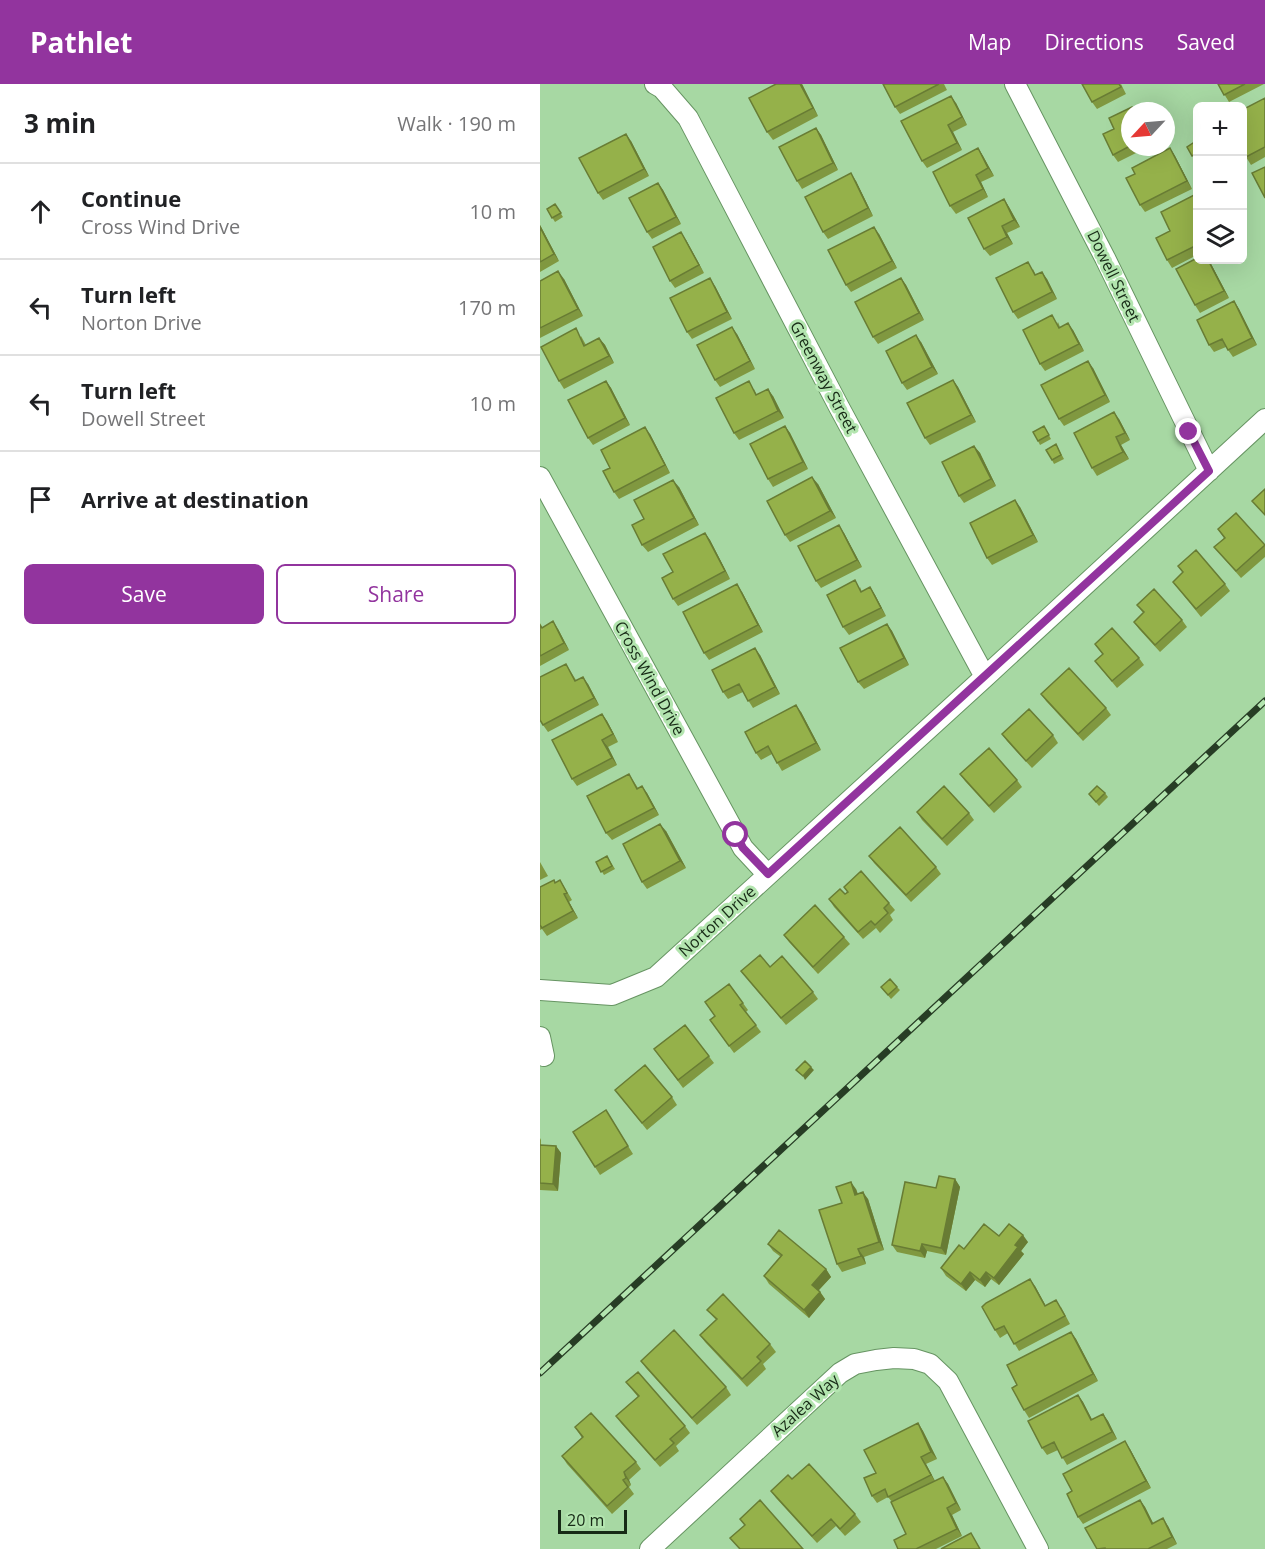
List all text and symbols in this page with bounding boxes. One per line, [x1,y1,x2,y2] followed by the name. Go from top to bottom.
[30,23,132,61] text: Pathlet
[968,28,1011,56] text: Map
[1044,28,1144,56] text: Directions
[1177,28,1235,56] text: Saved
[1121,102,1175,156] north arrow
[1193,102,1247,264] map controls
[1193,102,1247,156] button: +
[24,105,96,141] text: 3 min
[397,110,516,137] text: Walk · 190 m
[1193,156,1247,210] button: −
[81,183,181,213] text: Continue
[24,195,57,228] icon: ahead
[469,198,516,225] text: 10 m
[1193,210,1247,264] button: layers
[81,213,240,240] text: Cross Wind Drive
[1082,226,1146,326] street label: Dowell Street
[81,279,176,309] text: Turn left
[24,291,57,324] icon: left
[458,294,516,321] text: 170 m
[81,309,202,336] text: Norton Drive
[785,317,863,437] street label: Greenway Street
[81,375,176,405] text: Turn left
[24,387,57,420] icon: left
[469,390,516,417] text: 10 m
[81,405,205,432] text: Dowell Street
[1175,418,1201,444] route end
[24,483,57,516] icon: arrive
[81,484,309,514] text: Arrive at destination
[24,564,264,624] button: Save
[276,564,516,624] button: Share
[609,617,691,739] street label: Cross Wind Drive
[722,821,748,847] route start
[674,880,760,962] street label: Norton Drive
[766,1368,844,1441] street label: Azalea Way
[558,1507,627,1534] scale bar
[567,1509,604,1531] text: 20 m

